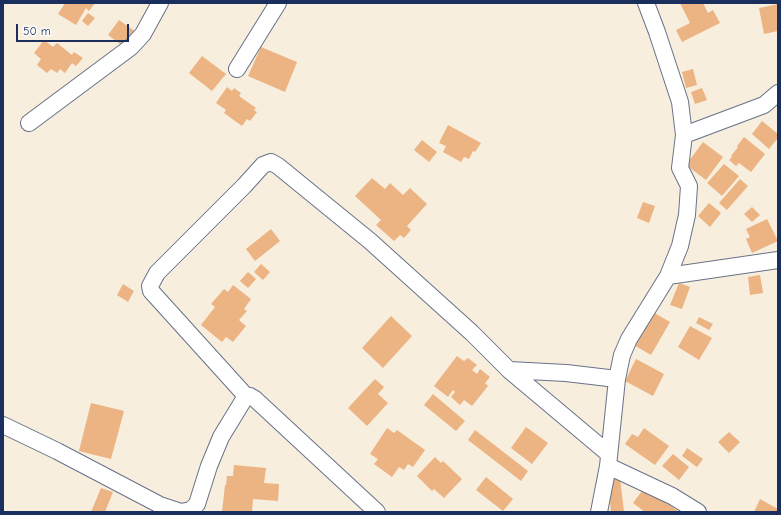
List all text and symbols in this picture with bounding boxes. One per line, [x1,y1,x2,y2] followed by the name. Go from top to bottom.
[18,16,131,42] scale bar
[23,24,51,38] text: 50 m

